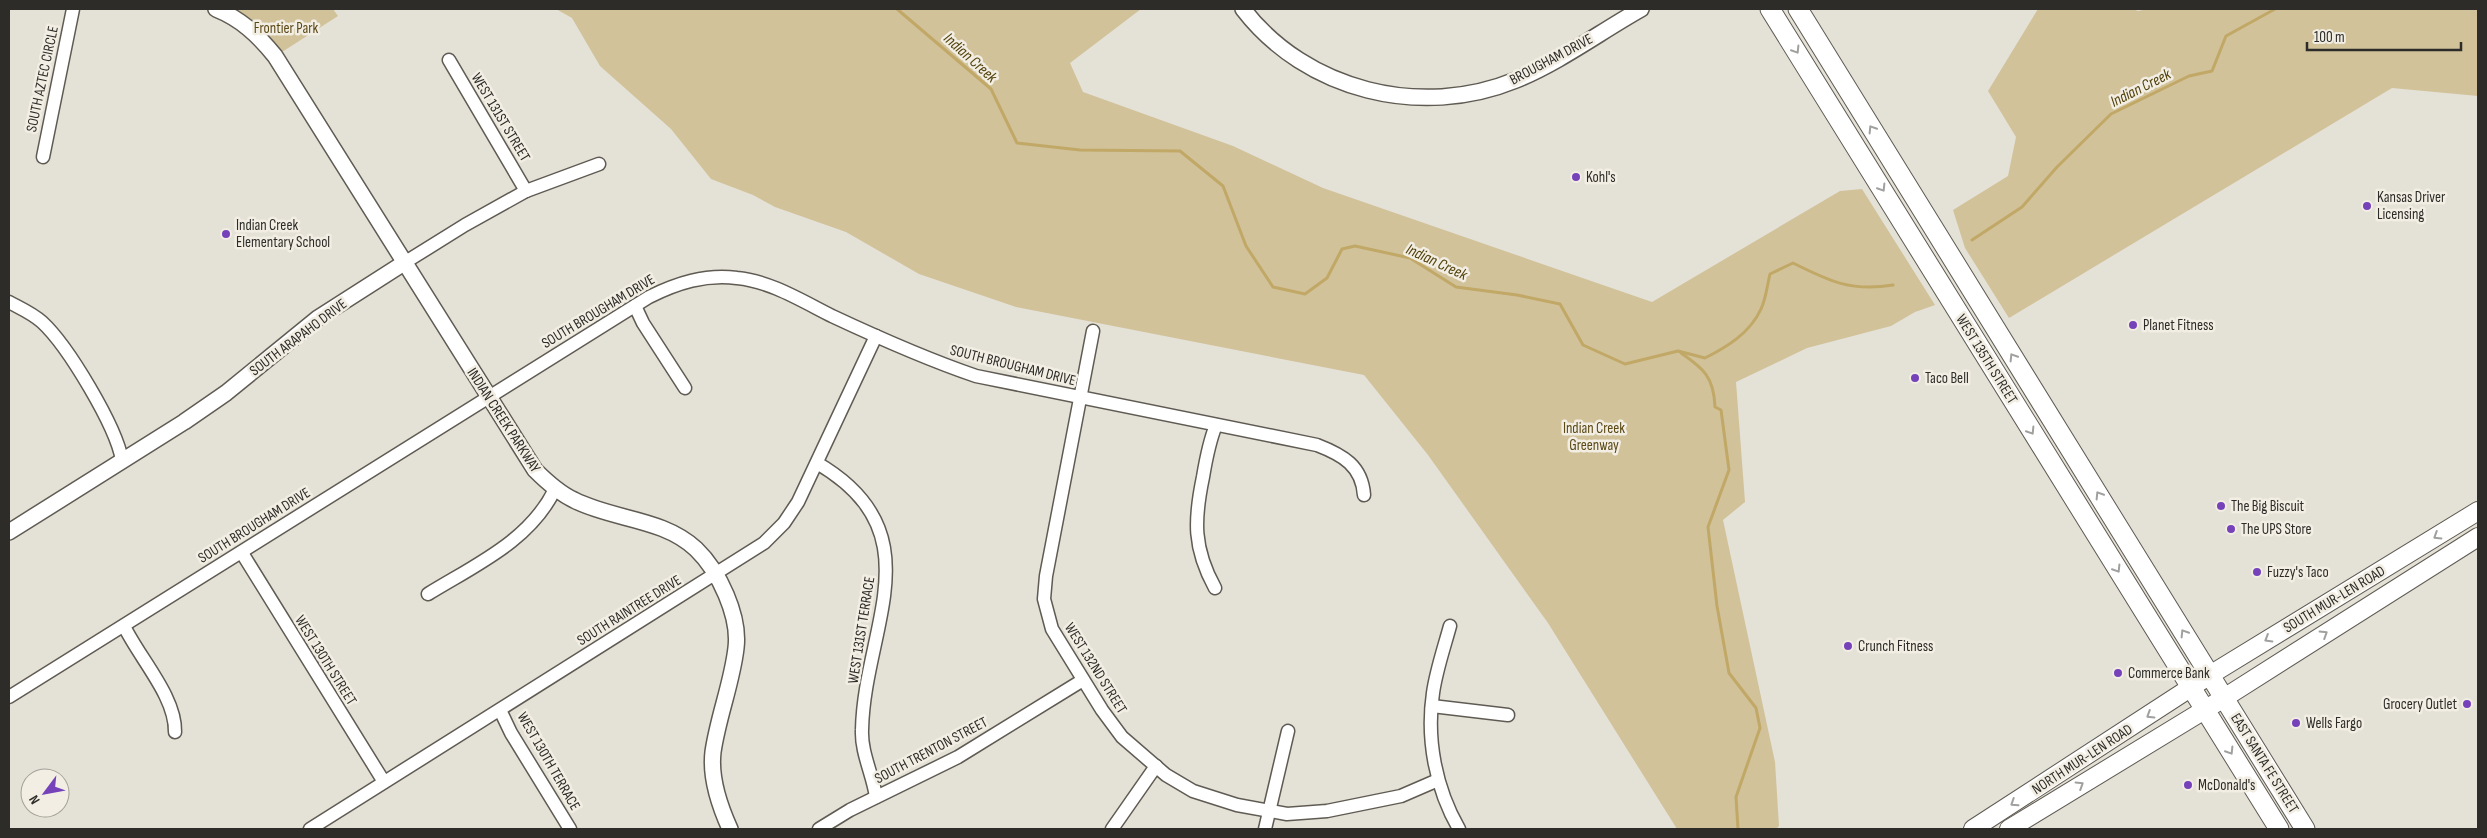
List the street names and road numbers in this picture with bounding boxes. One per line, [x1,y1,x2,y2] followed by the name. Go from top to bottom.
[22,24,63,134] street label: SOUTH AZTEC CIRCLE
[1506,30,1596,89] street label: BROUGHAM DRIVE
[467,69,534,165] street label: WEST 131ST STREET
[538,270,658,353] street label: SOUTH BROUGHAM DRIVE
[246,295,351,380] street label: SOUTH ARAPAHO DRIVE
[1951,311,2022,408] street label: WEST 135TH STREET
[948,341,1078,390] street label: SOUTH BROUGHAM DRIVE
[463,364,545,477] street label: INDIAN CREEK PARKWAY
[195,483,314,568] street label: SOUTH BROUGHAM DRIVE
[2280,562,2389,637] street label: SOUTH MUR-LEN ROAD
[574,571,685,650] street label: SOUTH RAINTREE DRIVE
[844,575,879,685] street label: WEST 131ST TERRACE
[290,612,361,709] street label: WEST 130TH STREET
[1060,619,1131,717] street label: WEST 132ND STREET
[513,709,584,814] street label: WEST 130TH TERRACE
[2226,710,2303,817] street label: EAST SANTA FE STREET
[871,713,991,788] street label: SOUTH TRENTON STREET
[2028,720,2136,799] street label: NORTH MUR-LEN ROAD

